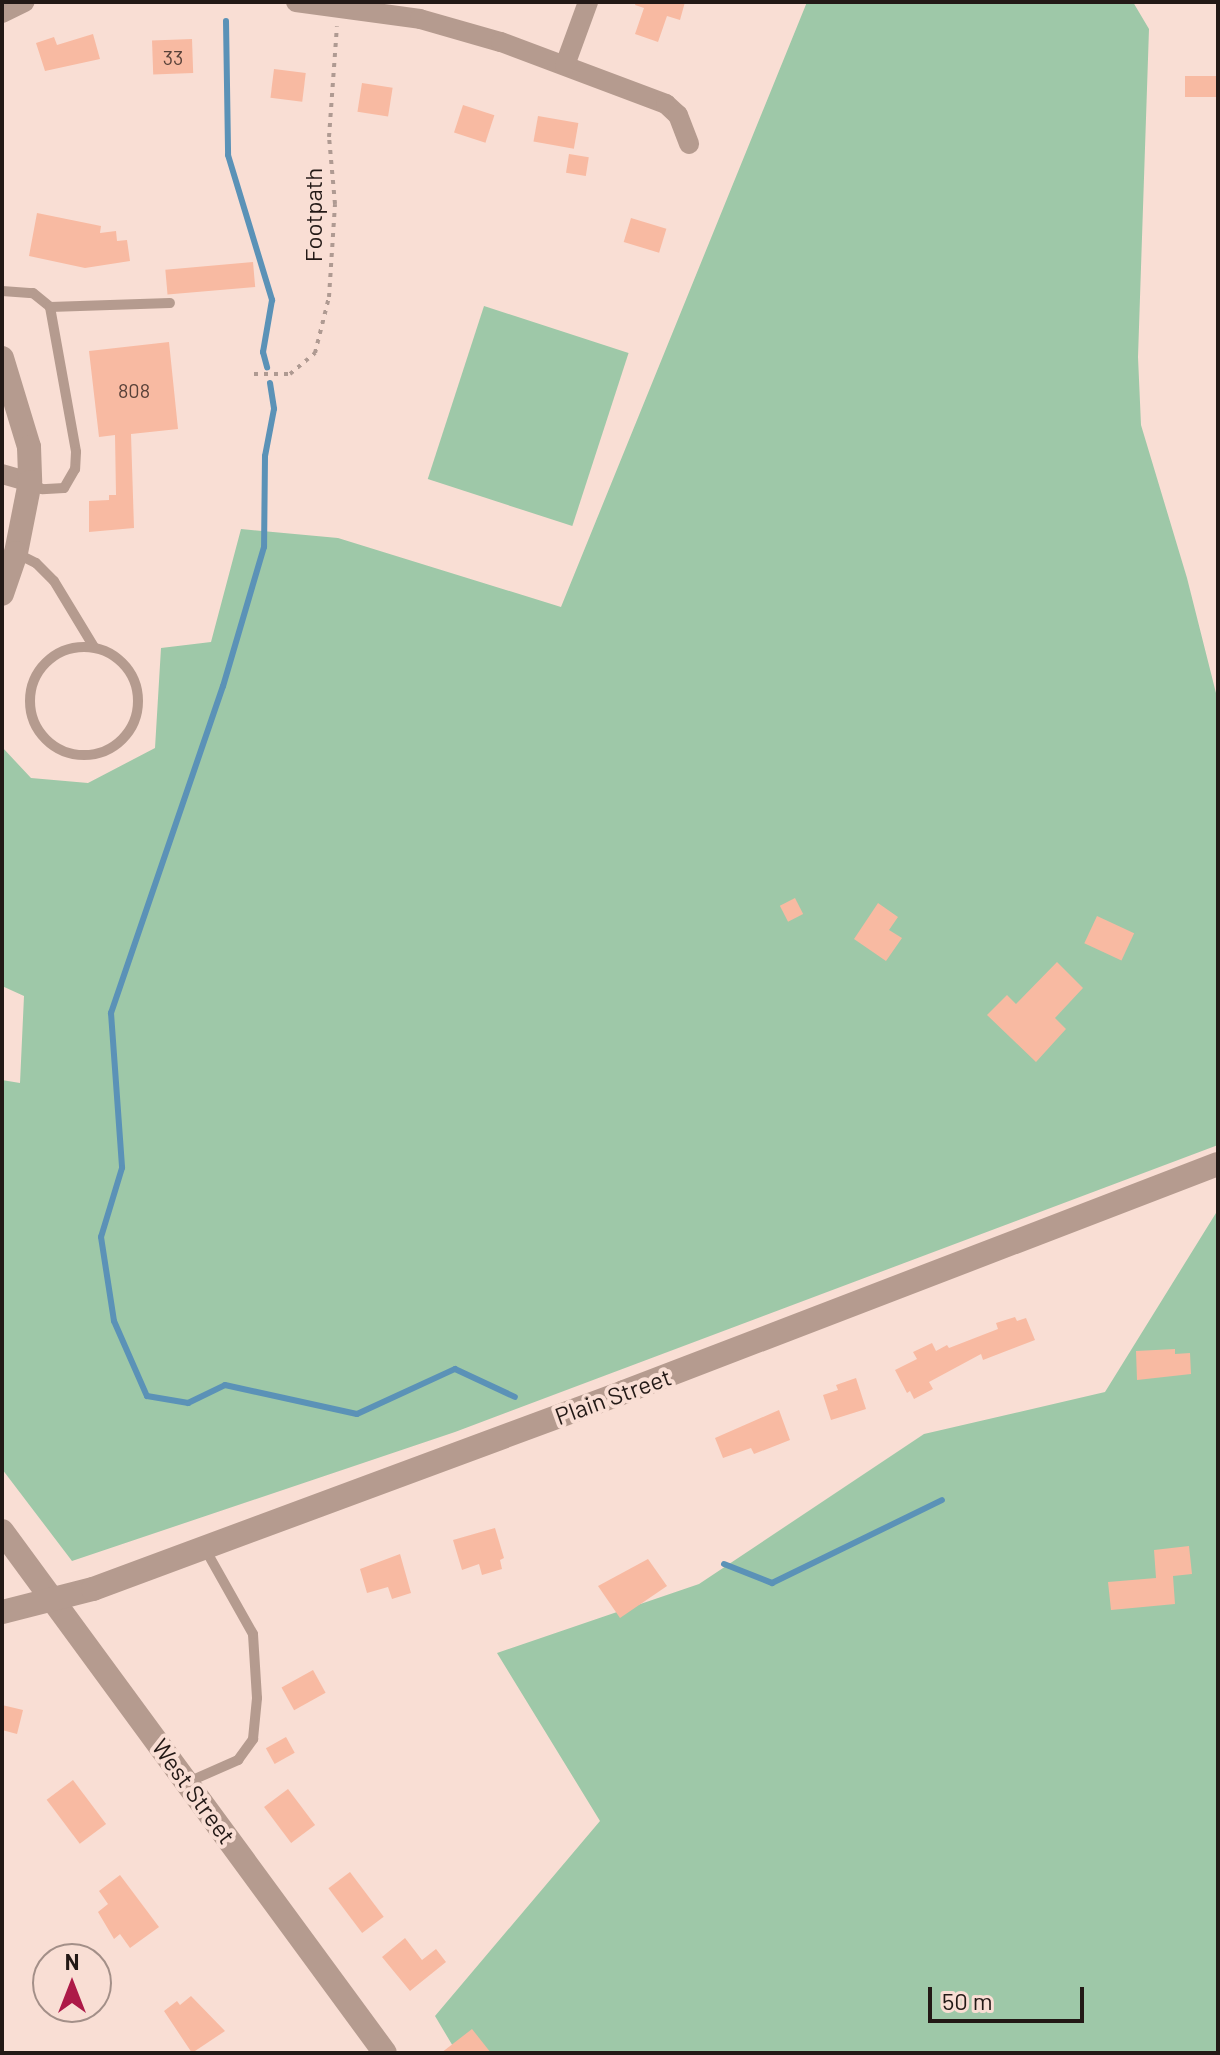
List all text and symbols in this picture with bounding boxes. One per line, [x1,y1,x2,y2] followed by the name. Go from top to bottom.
[163,45,183,69] house number: 33
[299,168,327,262] street label: Footpath
[118,378,150,402] house number: 808
[551,1362,675,1430] street label: Plain Street
[146,1733,242,1849] street label: West Street
[32,1943,112,2023] north arrow
[65,1948,79,1974] text: N
[932,1971,1088,2021] scale bar
[942,1986,993,2015] text: 50 m

